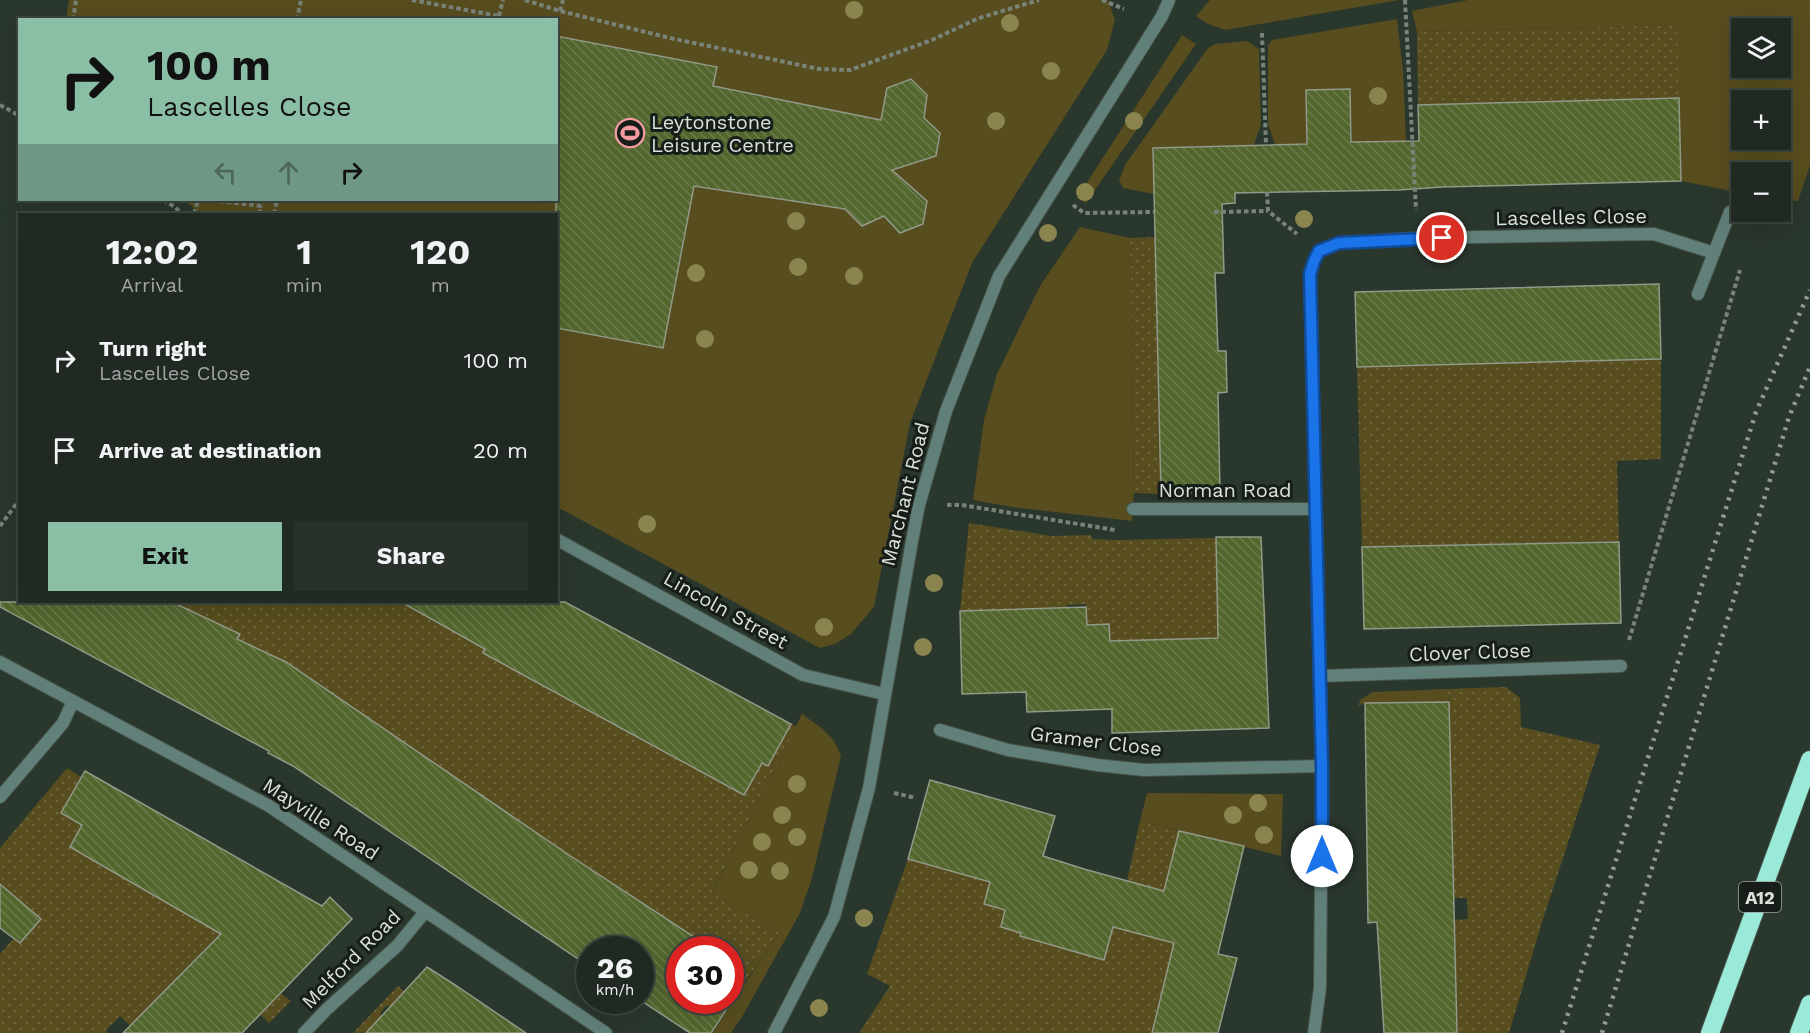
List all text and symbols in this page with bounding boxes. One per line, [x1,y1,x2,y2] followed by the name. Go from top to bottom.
[1731,18,1791,222] map controls
[1731,18,1791,78] button: layers
[147,41,271,90] text: 100 m
[48,42,126,120] icon: right
[1731,90,1791,150] button: +
[147,91,352,123] text: Lascelles Close
[651,110,794,157] place label: Leytonstone Leisure Centre
[614,117,646,149] sports icon: Leytonstone Leisure Centre
[209,156,242,189] icon: left
[272,156,305,189] icon: ahead
[335,156,368,189] icon: right
[1731,162,1791,222] button: −
[1495,204,1647,230] street label: Lascelles Close
[1416,212,1467,263] pin
[1425,221,1458,254] icon: arrive
[106,231,198,273] text: 12:02
[296,231,312,273] text: 1
[410,231,470,273] text: 120
[121,273,183,297] text: Arrival
[286,273,323,297] text: min
[431,273,450,297] text: m
[99,336,206,361] text: Turn right
[48,344,81,377] icon: right
[464,348,528,373] text: 100 m
[99,361,251,385] text: Lascelles Close
[876,420,934,568] street label: Marchant Road
[48,434,81,467] icon: arrive
[99,438,322,463] text: Arrive at destination
[473,438,528,463] text: 20 m
[1158,478,1292,502] street label: Norman Road
[48,522,282,591] button: Exit
[294,522,528,591] button: Share
[660,566,793,654] street label: Lincoln Street
[1409,638,1531,666] street label: Clover Close
[1029,721,1163,761] street label: Gramer Close
[259,773,383,865] street label: Mayville Road
[1290,824,1354,888] position arrow
[1739,882,1781,912] road number: A12
[296,904,406,1014] street label: Melford Road
[666,936,744,1014] speed limit sign: 30
[597,950,633,985] text: 26
[596,981,634,999] text: km/h

